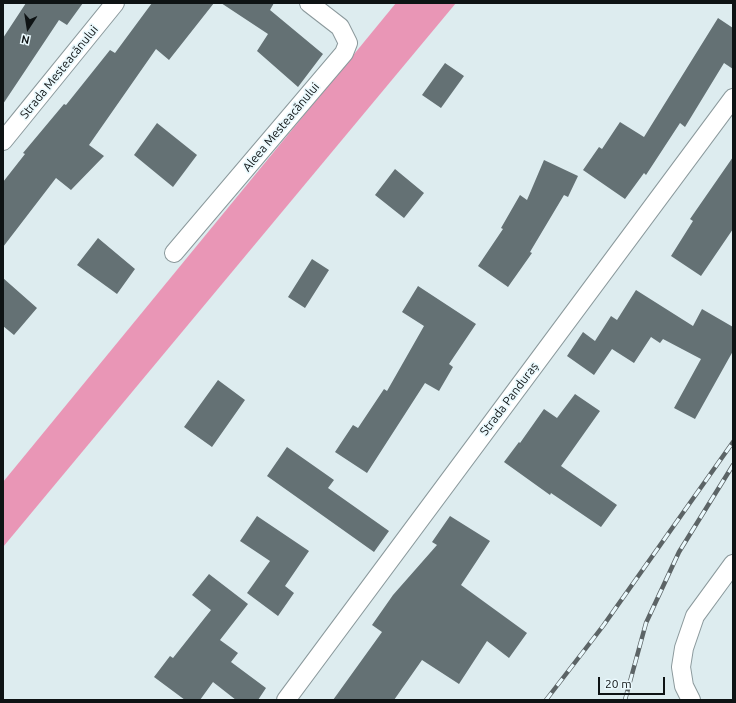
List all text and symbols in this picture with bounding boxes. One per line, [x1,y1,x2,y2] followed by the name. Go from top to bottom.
[8,8,48,48] north arrow
[17,23,101,121] street label: Strada Mesteacănului
[20,33,31,46] text: N
[240,80,322,174] street label: Aleea Mesteacănului
[477,360,541,438] street label: Strada Panduraș
[600,669,667,695] scale bar
[605,677,632,690] text: 20 m

